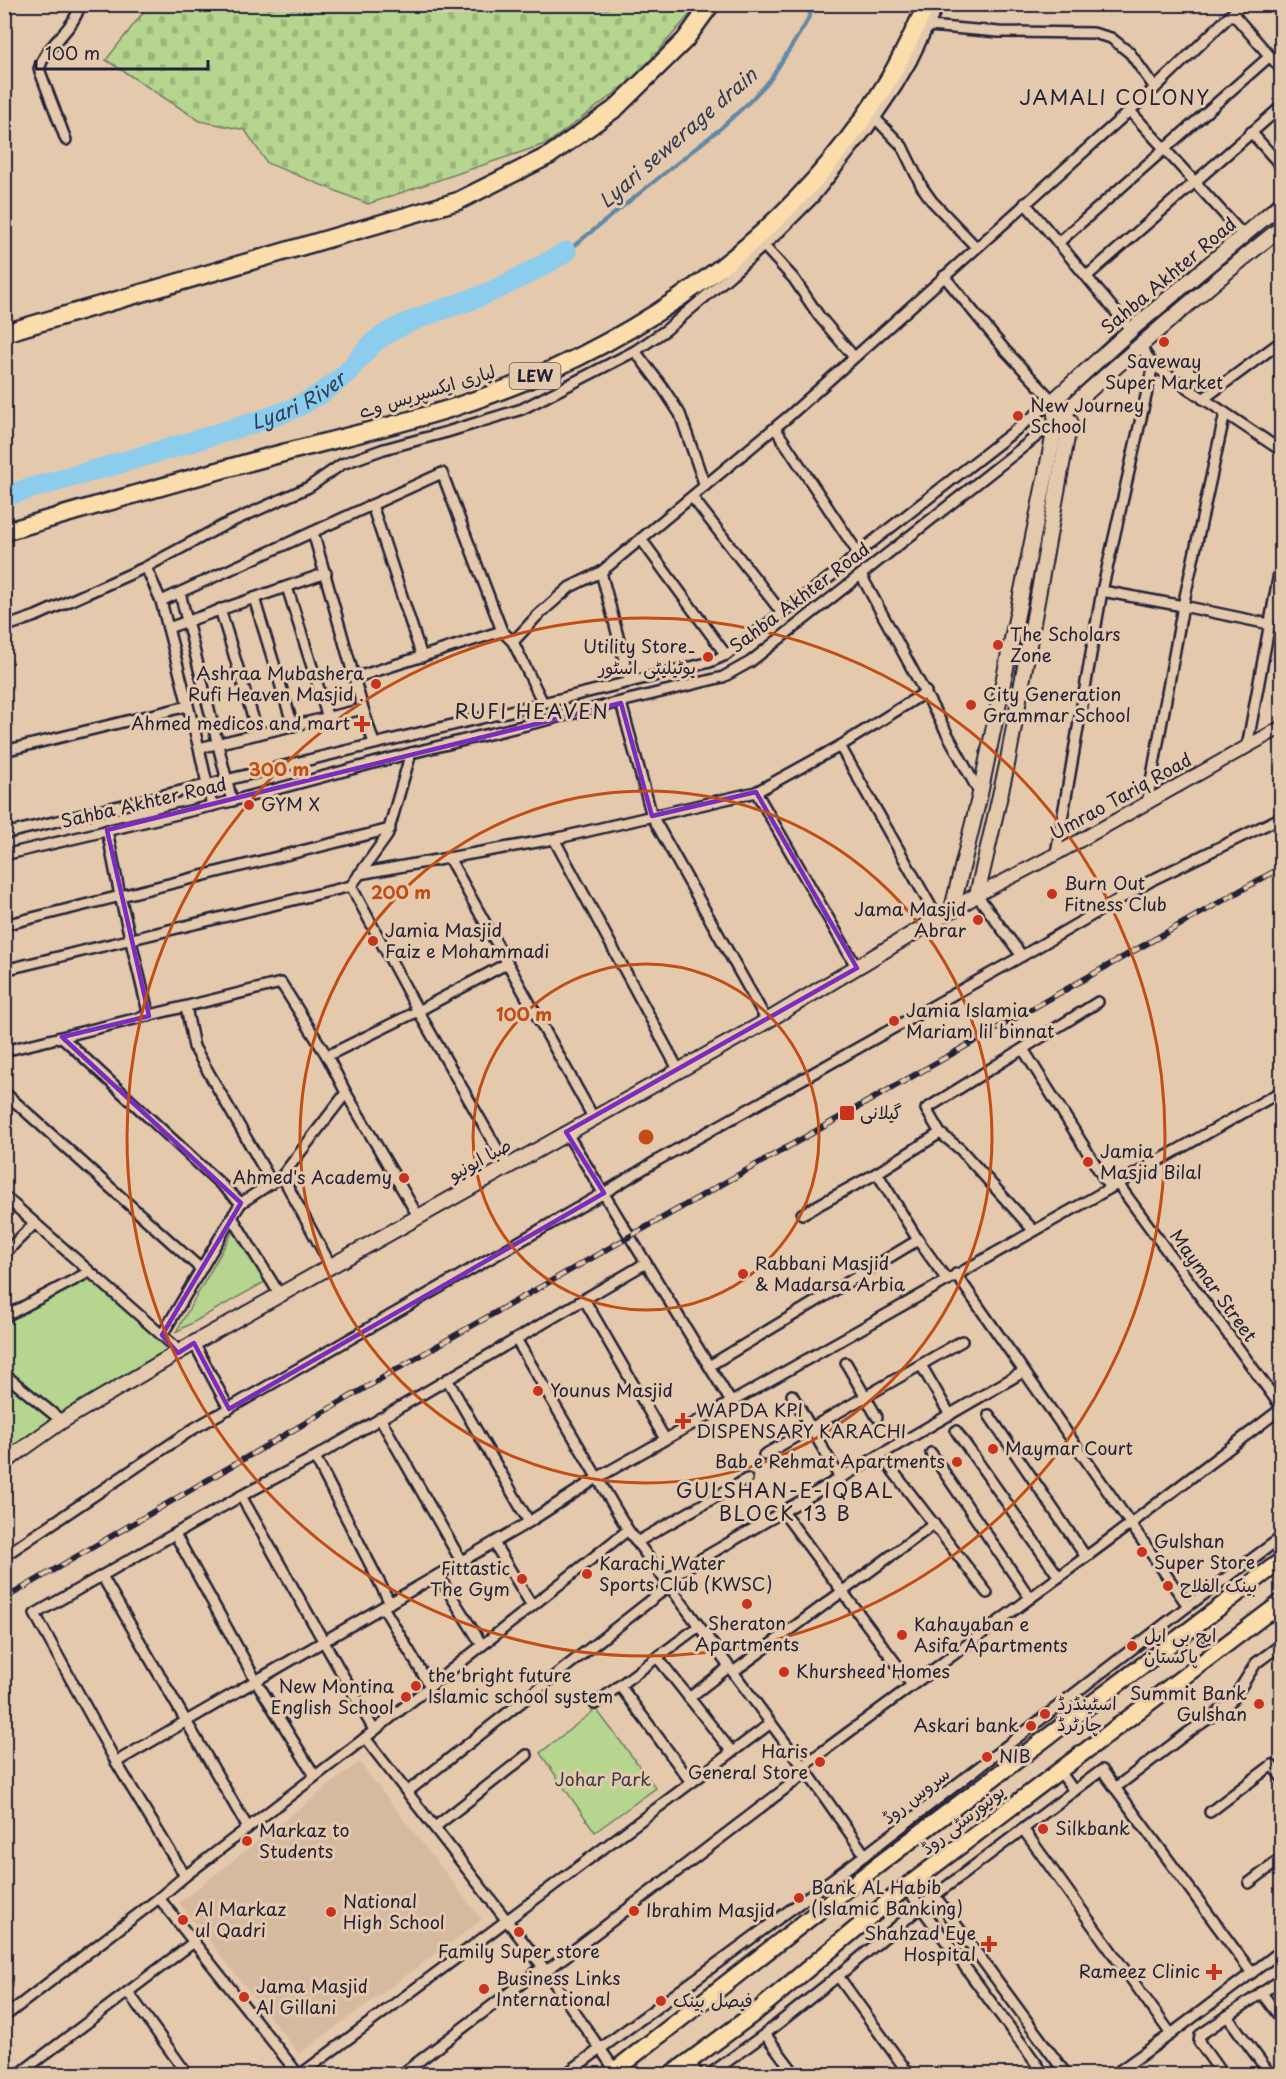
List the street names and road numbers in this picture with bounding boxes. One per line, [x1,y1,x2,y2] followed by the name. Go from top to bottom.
[1094,210,1242,340] street label: Sahba Akhter Road
[355,357,498,424] street label: لیاری ایکسپریس وے
[510,363,560,389] road number: LEW
[723,535,875,659] street label: Sahba Akhter Road
[1045,746,1196,846] street label: Umrao Tariq Road
[58,769,229,834] street label: Sahba Akhter Road
[442,1130,516,1188] street label: صبا ایونیو
[1164,1223,1264,1347] street label: Maymar Street
[875,1760,955,1830] street label: سروس روڈ
[914,1777,1010,1860] street label: یونیورسٹی روڈ

